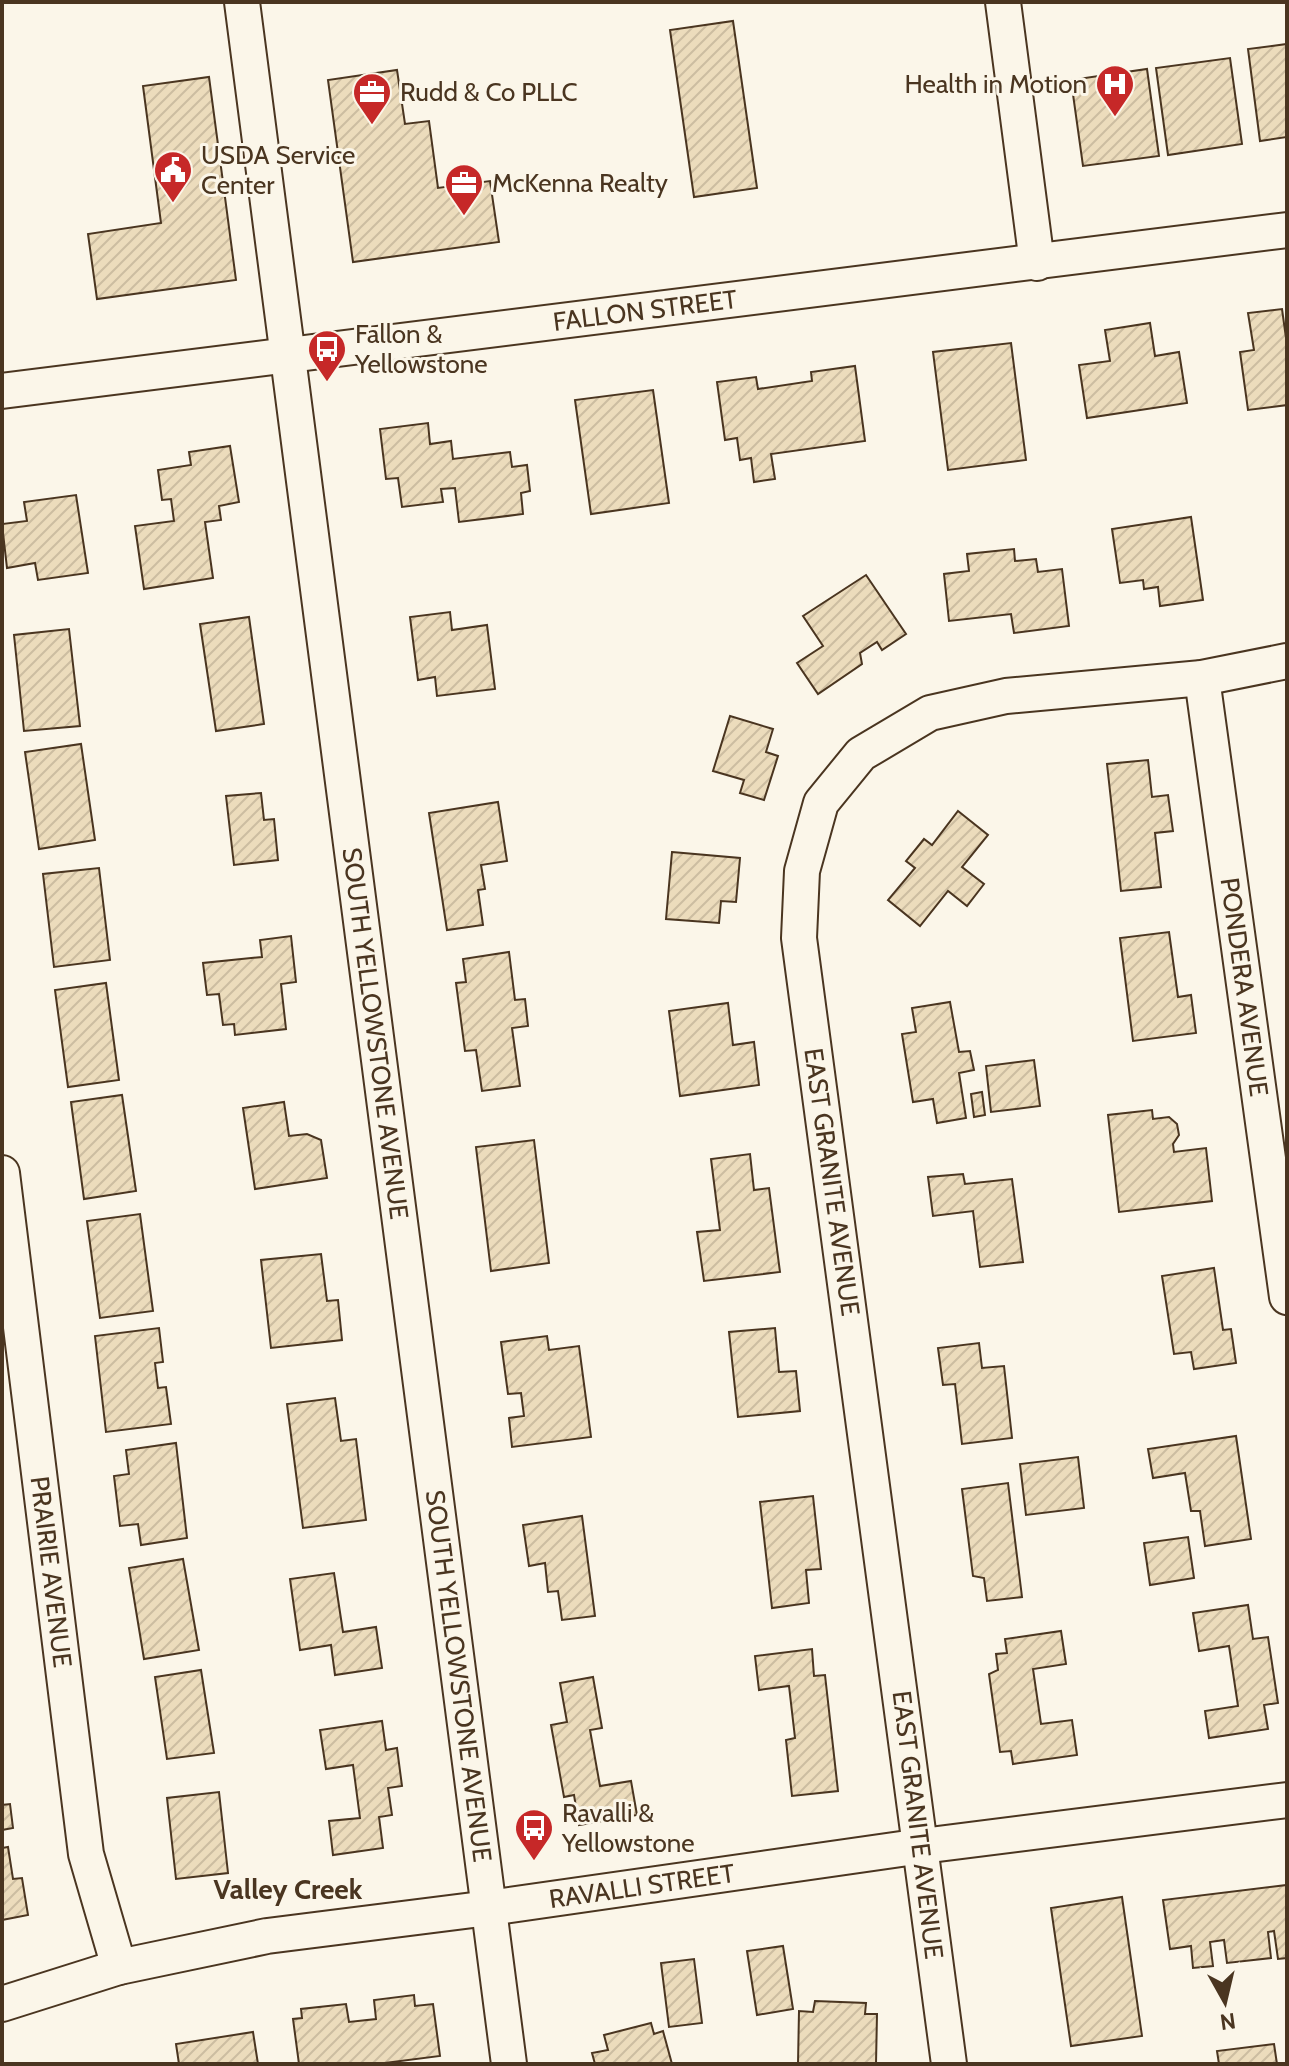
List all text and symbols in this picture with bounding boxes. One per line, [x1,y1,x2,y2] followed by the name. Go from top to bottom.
[1094,63,1136,118] hospital icon: Health in Motion
[905,68,1087,100] place label: Health in Motion
[351,71,393,126] office icon: Rudd & Co PLLC
[400,76,578,108] place label: Rudd & Co PLLC
[201,139,355,201] place label: USDA Service Center
[152,149,194,204] public building icon: USDA Service Center
[443,162,485,217] office icon: McKenna Realty
[492,167,668,199] place label: McKenna Realty
[551,283,739,338] street label: FALLON STREET
[354,318,488,380] place label: Fallon & Yellowstone
[306,328,348,383] bus stop icon: Fallon & Yellowstone
[336,846,415,1221] street label: SOUTH YELLOWSTONE AVENUE
[1214,876,1275,1099] street label: PONDERA AVENUE
[797,1046,867,1318] street label: EAST GRANITE AVENUE
[24,1475,79,1669] street label: PRAIRIE AVENUE
[419,1488,499,1864] street label: SOUTH YELLOWSTONE AVENUE
[886,1689,950,1961] street label: EAST GRANITE AVENUE
[561,1797,695,1859] place label: Ravalli & Yellowstone
[513,1807,555,1862] bus stop icon: Ravalli & Yellowstone
[547,1857,737,1915] street label: RAVALLI STREET
[214,1872,363,1906] district label: Valley Creek
[1185,1962,1265,2042] north arrow
[1218,2007,1237,2036] text: N

